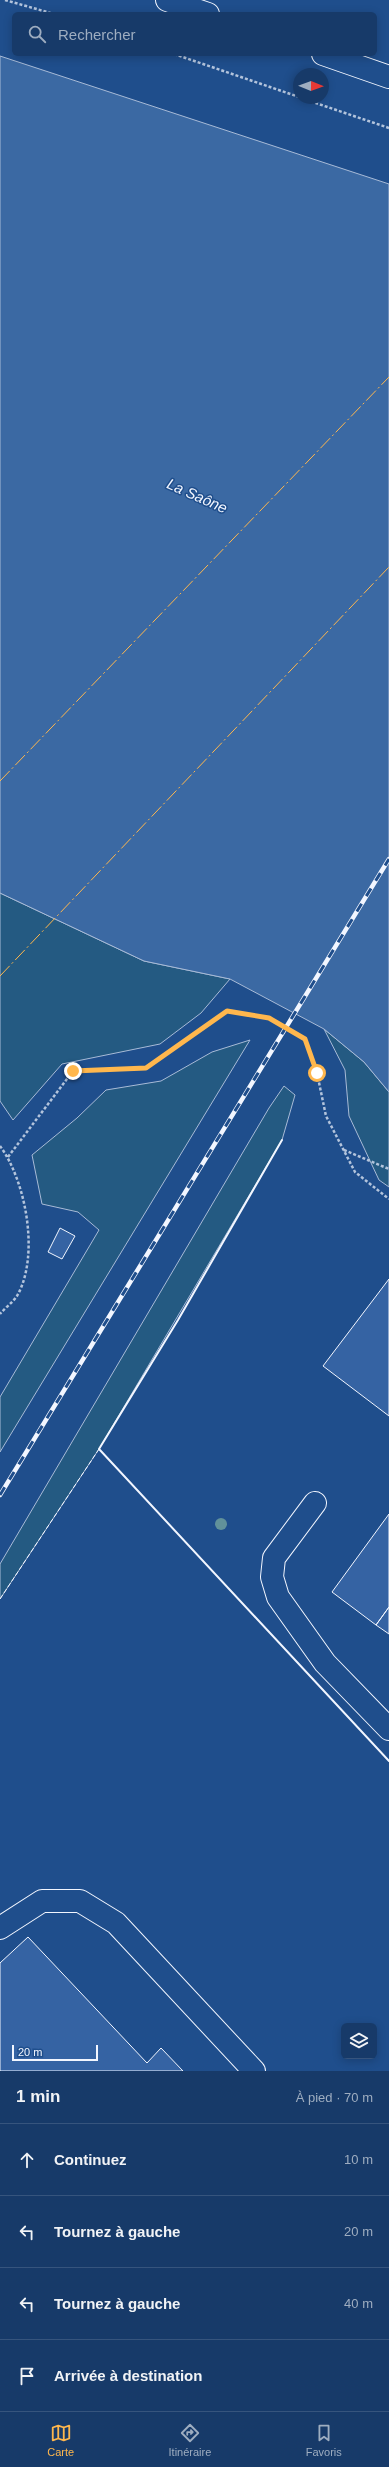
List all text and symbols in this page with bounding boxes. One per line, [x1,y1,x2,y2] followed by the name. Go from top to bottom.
[12,12,377,56] search box
[26,23,48,45] icon: search
[58,26,136,43] text: Rechercher
[293,68,329,104] north arrow
[164,475,230,516] water label: La Saône
[64,1062,82,1080] route end
[308,1064,326,1082] route start
[341,2023,377,2059] map controls
[341,2023,377,2059] button: layers
[12,2043,98,2062] scale bar
[18,2046,42,2058] text: 20 m
[16,2087,60,2106] text: 1 min
[296,2090,373,2105] text: À pied · 70 m
[16,2149,38,2171] icon: ahead
[54,2151,127,2168] text: Continuez
[344,2152,373,2167] text: 10 m
[16,2221,38,2243] icon: left
[54,2223,180,2240] text: Tournez à gauche
[344,2224,373,2239] text: 20 m
[16,2293,38,2315] icon: left
[54,2295,180,2312] text: Tournez à gauche
[344,2296,373,2311] text: 40 m
[16,2365,38,2387] icon: arrive
[54,2367,202,2384] text: Arrivée à destination
[47,2422,74,2458] tab: Carte
[169,2422,211,2458] tab: Itinéraire
[306,2422,342,2458] tab: Favoris

